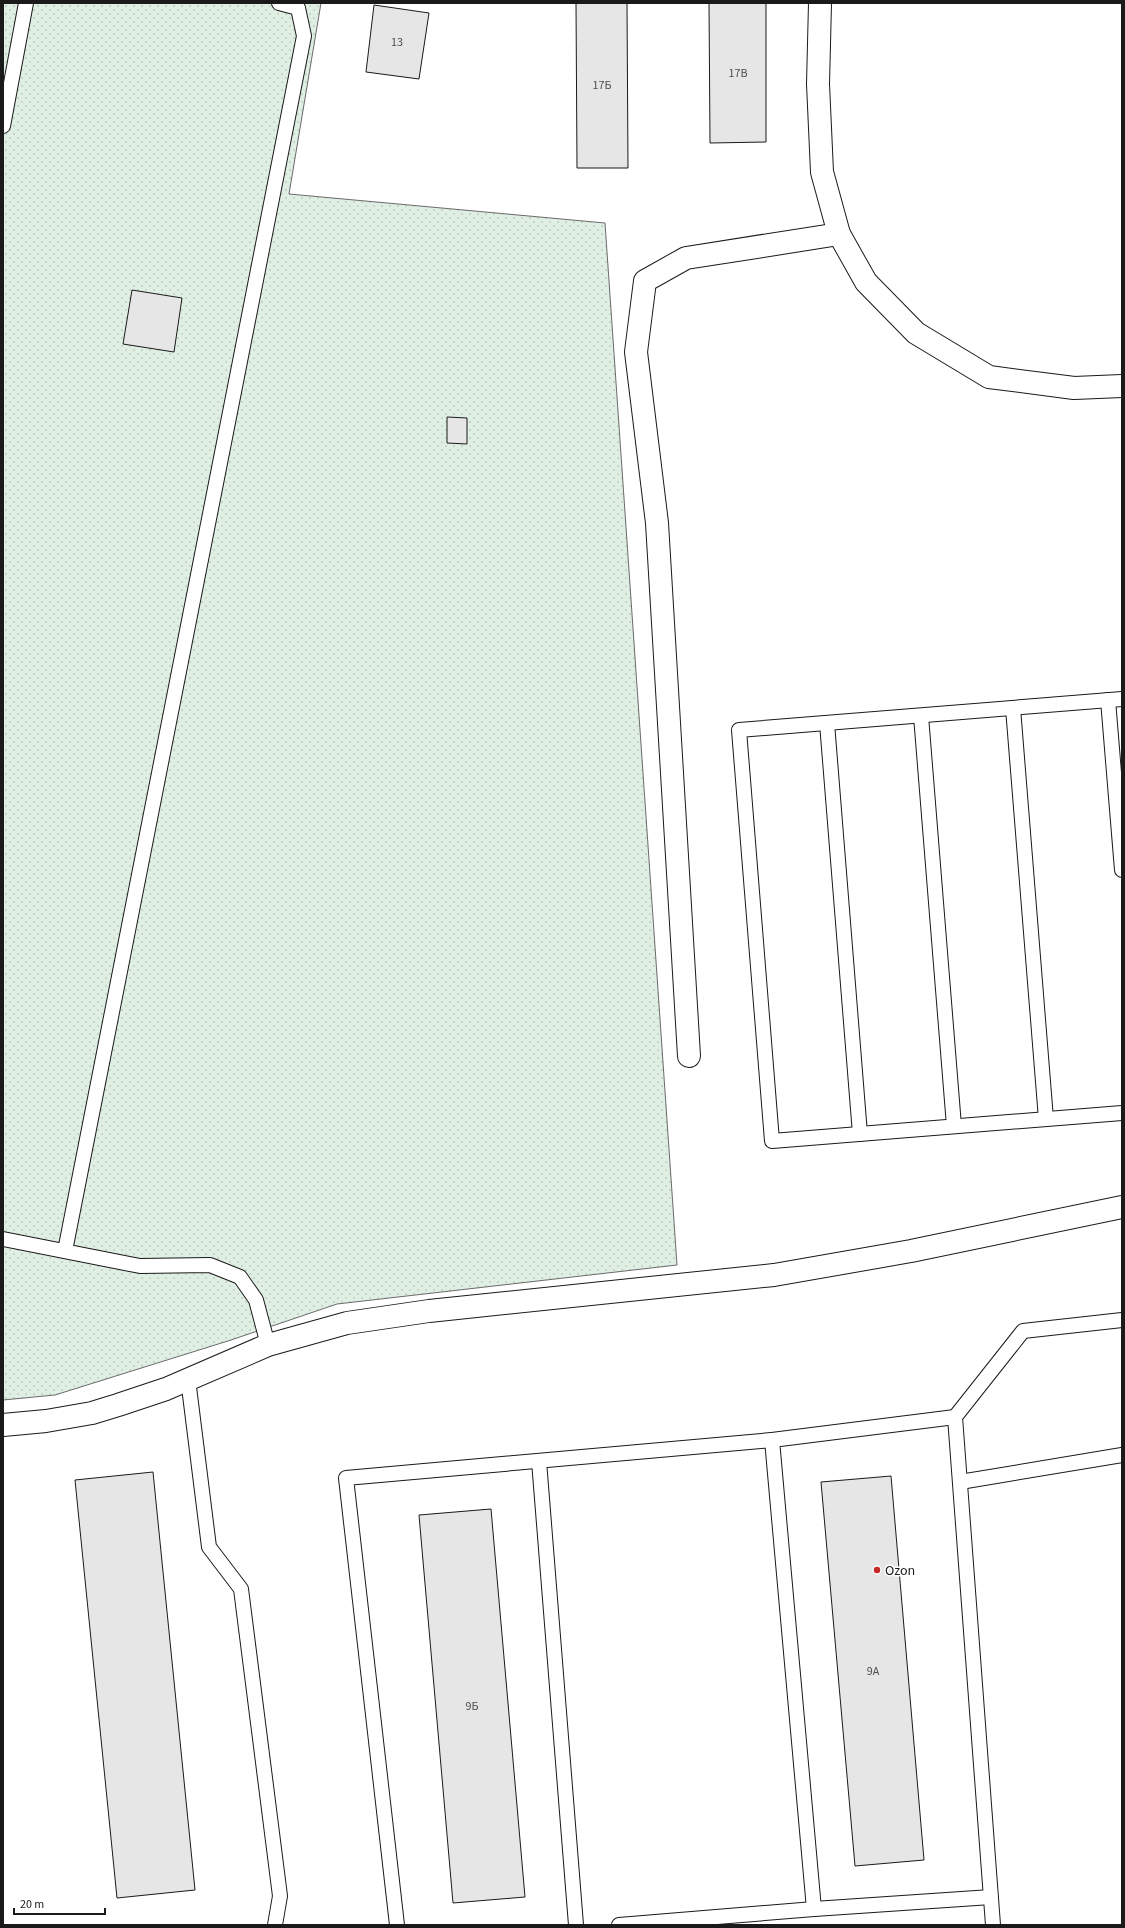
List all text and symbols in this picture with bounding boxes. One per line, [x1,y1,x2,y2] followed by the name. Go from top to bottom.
[391,34,403,51] house number: 13
[729,65,747,82] house number: 17В
[593,77,611,94] house number: 17Б
[885,1561,915,1581] place label: Ozon
[872,1565,882,1575] marker: Ozon
[867,1663,880,1680] house number: 9А
[466,1698,478,1715] house number: 9Б
[14,1890,105,1916] scale bar
[20,1896,44,1913] text: 20 m

